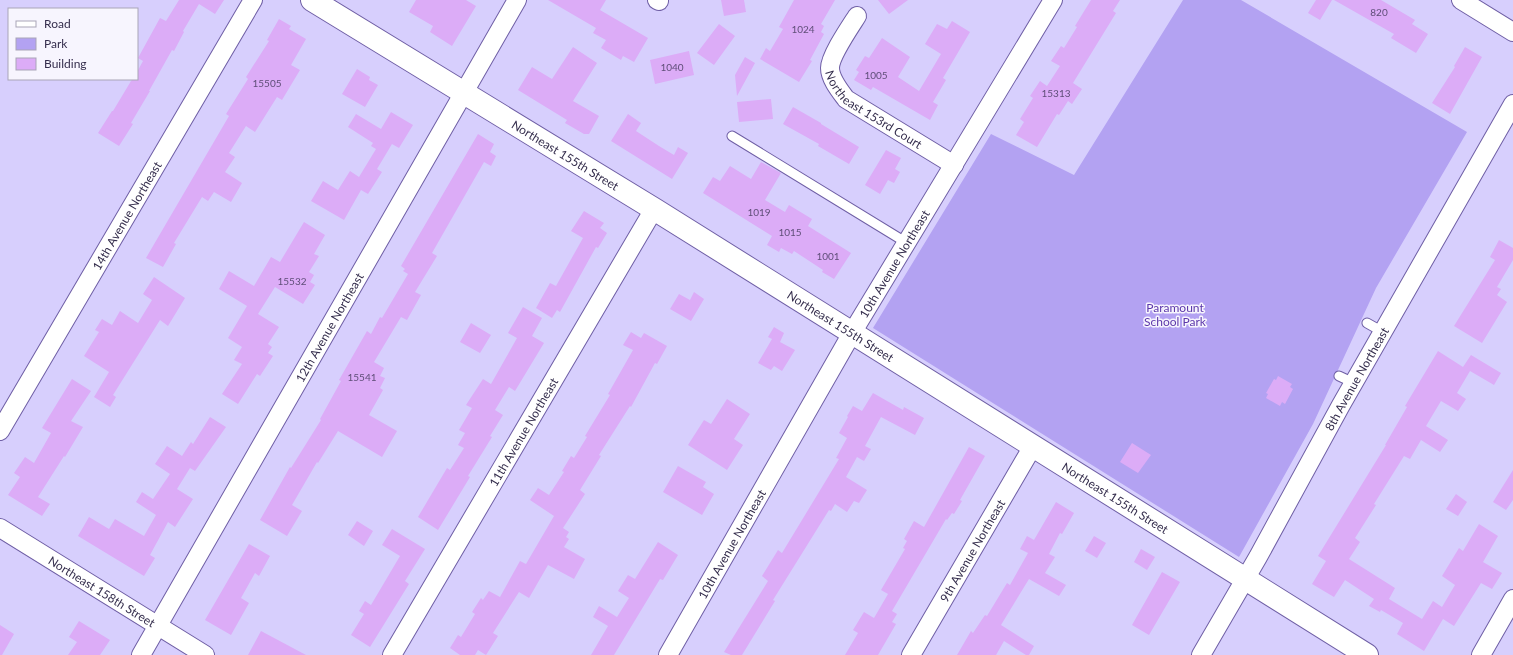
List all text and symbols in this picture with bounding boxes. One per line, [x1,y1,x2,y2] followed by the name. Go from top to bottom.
[1370,6,1388,18] house number: 820
[8,8,138,80] legend
[44,16,71,31] text: Road
[791,23,815,35] house number: 1024
[44,36,68,51] text: Park
[44,56,87,71] text: Building
[660,61,684,73] house number: 1040
[823,68,926,152] street label: Northeast 153rd Court
[864,69,888,81] house number: 1005
[252,77,282,89] house number: 15505
[1041,87,1071,99] house number: 15313
[509,116,622,194] street label: Northeast 155th Street
[89,158,165,272] street label: 14th Avenue Northeast
[747,206,771,218] house number: 1019
[856,206,933,320] street label: 10th Avenue Northeast
[778,226,802,238] house number: 1015
[816,250,840,262] house number: 1001
[292,269,367,384] street label: 12th Avenue Northeast
[277,275,307,287] house number: 15532
[785,287,897,365] street label: Northeast 155th Street
[1144,300,1207,329] park label: Paramount School Park
[1321,324,1392,433] street label: 8th Avenue Northeast
[347,371,377,383] house number: 15541
[485,374,561,489] street label: 11th Avenue Northeast
[1059,459,1172,537] street label: Northeast 155th Street
[694,486,769,601] street label: 10th Avenue Northeast
[936,496,1008,605] street label: 9th Avenue Northeast
[46,553,159,630] street label: Northeast 158th Street

